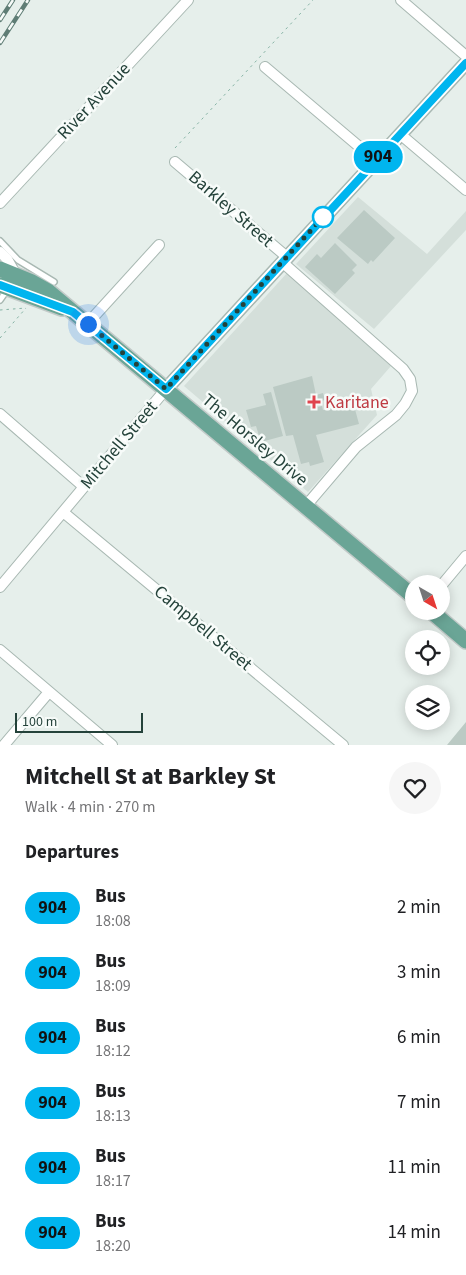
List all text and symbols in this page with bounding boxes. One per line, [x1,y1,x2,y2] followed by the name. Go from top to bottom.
[52,57,136,145] street label: River Avenue
[349,141,407,173] line badge: 904
[364,144,392,169] text: 904
[183,165,279,253] street label: Barkley Street
[312,206,334,228] unlabelled marker
[76,312,101,337] your location
[196,388,314,492] street label: The Horsley Drive
[325,390,389,415] place label: Karitane
[307,395,321,409] marker: Karitane
[75,396,163,494] street label: Mitchell Street
[405,575,450,620] north arrow
[405,575,450,730] map controls
[149,580,257,676] street label: Campbell Street
[405,630,450,675] button: locate
[405,685,450,730] button: layers
[15,710,142,733] scale bar
[22,712,57,732] text: 100 m
[25,759,276,794] text: Mitchell St at Barkley St
[389,762,441,814] button: heart
[25,796,156,818] text: Walk · 4 min · 270 m
[25,839,119,866] text: Departures
[95,883,126,910] text: Bus
[397,894,441,921] text: 2 min
[38,895,67,920] text: 904
[95,910,131,932] text: 18:08
[95,948,126,975] text: Bus
[397,959,441,986] text: 3 min
[38,960,67,985] text: 904
[95,975,131,997] text: 18:09
[95,1013,126,1040] text: Bus
[397,1024,441,1051] text: 6 min
[38,1025,67,1050] text: 904
[95,1040,131,1062] text: 18:12
[95,1078,126,1105] text: Bus
[397,1089,441,1116] text: 7 min
[38,1090,67,1115] text: 904
[95,1105,131,1127] text: 18:13
[95,1143,126,1170] text: Bus
[387,1154,441,1181] text: 11 min
[38,1155,67,1180] text: 904
[95,1170,131,1192] text: 18:17
[95,1208,126,1235] text: Bus
[387,1219,441,1246] text: 14 min
[38,1220,67,1245] text: 904
[95,1235,131,1257] text: 18:20

